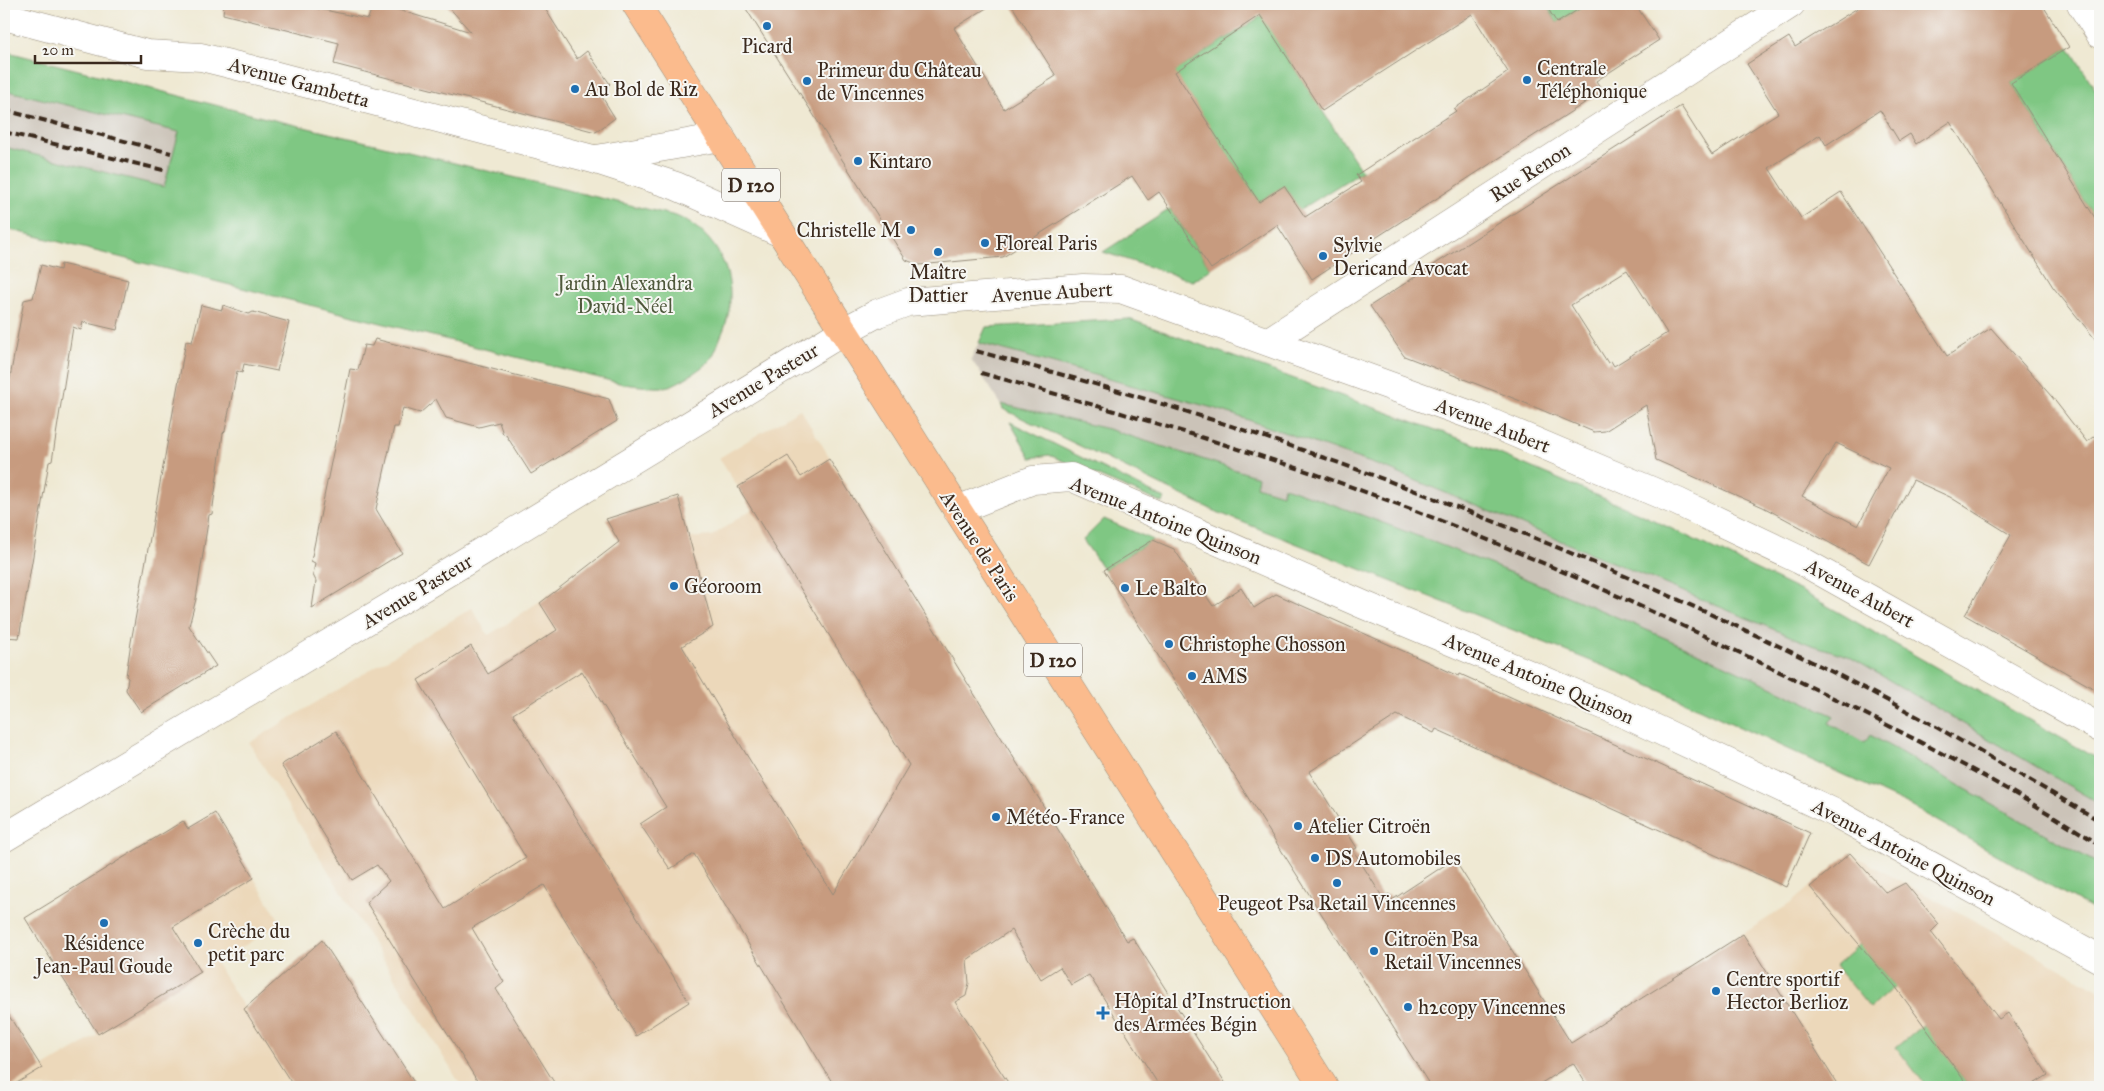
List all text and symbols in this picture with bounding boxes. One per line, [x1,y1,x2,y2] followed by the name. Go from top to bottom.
[761,20,773,32] marker: Picard
[35,32,141,64] scale bar
[741,34,793,58] place label: Picard
[42,41,74,59] text: 20 m
[225,51,373,112] street label: Avenue Gambetta
[1537,56,1647,104] place label: Centrale Téléphonique
[817,58,982,105] place label: Primeur du Château de Vincennes
[1521,74,1533,86] marker: Centrale Téléphonique
[801,75,813,87] marker: Primeur du Château de Vincennes
[584,77,698,101] place label: Au Bol de Riz
[569,83,581,95] marker: Au Bol de Riz
[1485,137,1575,207] street label: Rue Renon
[868,149,932,173] place label: Kintaro
[852,155,864,167] marker: Kintaro
[722,168,780,202] road number: D 120
[797,218,901,242] place label: Christelle M
[905,224,917,236] marker: Christelle M
[995,231,1097,255] place label: Floreal Paris
[1333,233,1468,280] place label: Sylvie Dericand Avocat
[979,237,991,249] marker: Floreal Paris
[932,246,944,258] marker: Maître Dattier
[1317,250,1329,262] marker: Sylvie Dericand Avocat
[908,260,968,307] place label: Maître Dattier
[555,271,693,318] park label: Jardin Alexandra David-Néel
[990,277,1113,307] street label: Avenue Aubert
[702,337,823,423] street label: Avenue Pasteur
[1431,392,1554,458] street label: Avenue Aubert
[1066,470,1265,569] street label: Avenue Antoine Quinson
[935,485,1025,606] street label: Avenue de Paris
[356,548,477,634] street label: Avenue Pasteur
[1800,553,1919,633] street label: Avenue Aubert
[684,574,762,598] place label: Géoroom
[1135,576,1207,600] place label: Le Balto
[668,580,680,592] marker: Géoroom
[1119,582,1131,594] marker: Le Balto
[1439,627,1638,729] street label: Avenue Antoine Quinson
[1179,632,1346,656] place label: Christophe Chosson
[1163,638,1175,650] marker: Christophe Chosson
[1024,644,1082,676] road number: D 120
[1201,664,1248,688] place label: AMS
[1186,670,1198,682] marker: AMS
[1807,793,2000,911] street label: Avenue Antoine Quinson
[1006,805,1125,829] place label: Météo-France
[990,811,1002,823] marker: Météo-France
[1307,814,1431,838] place label: Atelier Citroën
[1292,820,1304,832] marker: Atelier Citroën
[1325,846,1461,870] place label: DS Automobiles
[1309,852,1321,864] marker: DS Automobiles
[1331,877,1343,889] marker: Peugeot Psa Retail Vincennes
[1218,891,1456,916] place label: Peugeot Psa Retail Vincennes
[98,917,110,929] marker: Résidence Jean-Paul Goude
[207,919,290,966] place label: Crèche du petit parc
[1384,927,1521,974] place label: Citroën Psa Retail Vincennes
[33,931,173,979] place label: Résidence Jean-Paul Goude
[192,937,204,949] marker: Crèche du petit parc
[1368,945,1380,957] marker: Citroën Psa Retail Vincennes
[1726,967,1848,1014] place label: Centre sportif Hector Berlioz
[1710,985,1722,997] marker: Centre sportif Hector Berlioz
[1114,989,1291,1037] place label: Hôpital d'Instruction des Armées Bégin
[1418,995,1565,1019] place label: h2copy Vincennes
[1402,1001,1414,1013] marker: h2copy Vincennes
[1096,1006,1110,1020] marker: Hôpital d'Instruction des Armées Bégin

